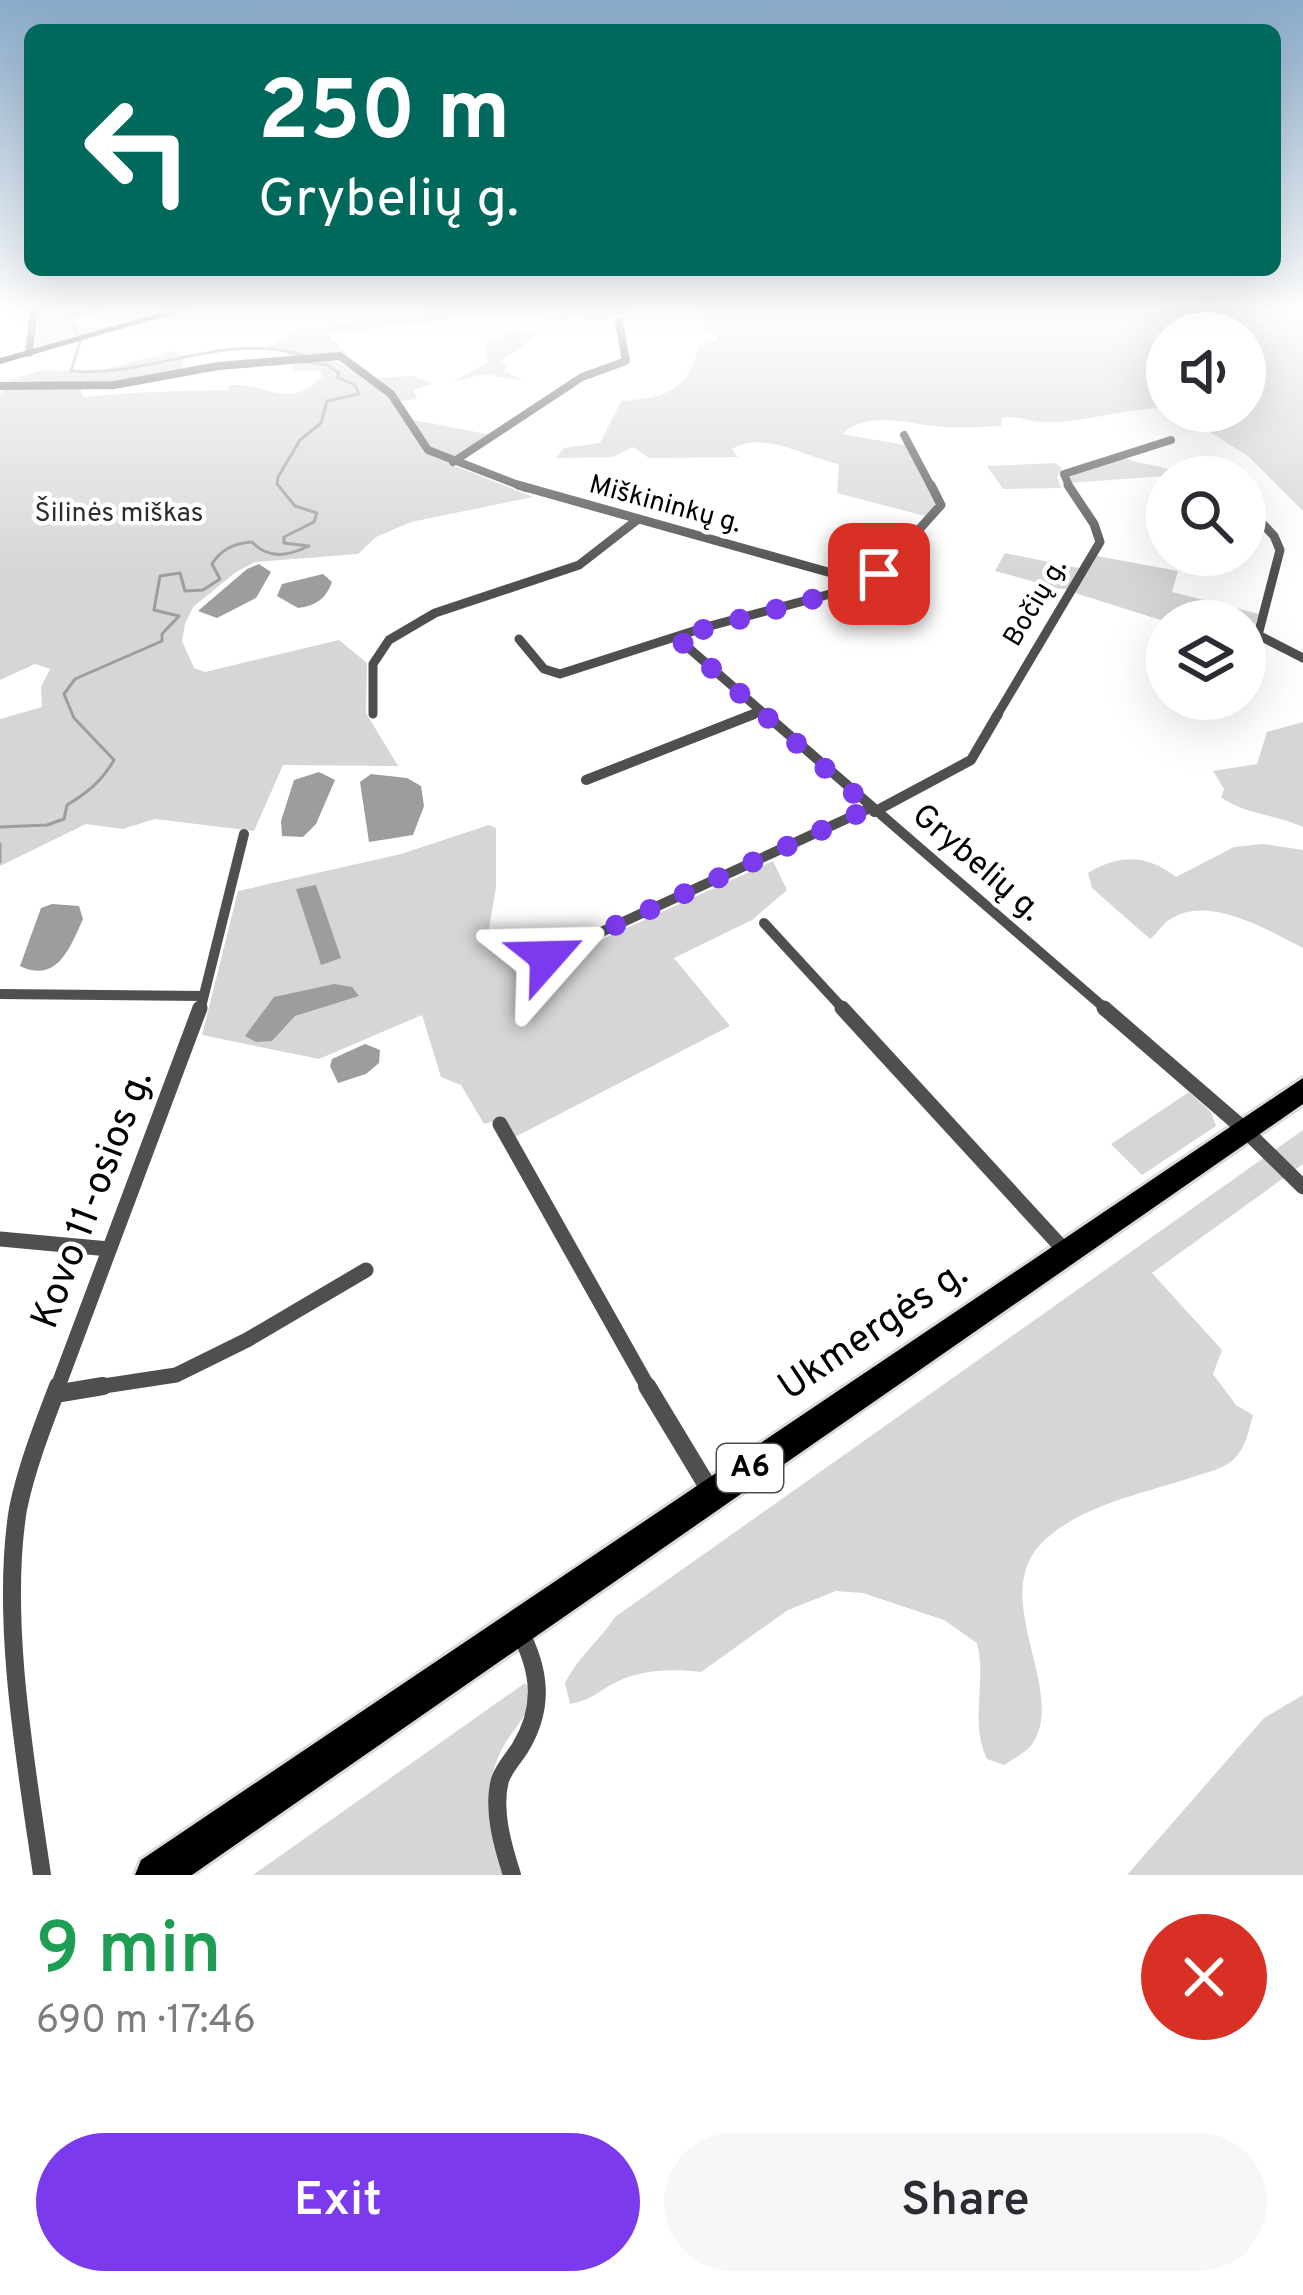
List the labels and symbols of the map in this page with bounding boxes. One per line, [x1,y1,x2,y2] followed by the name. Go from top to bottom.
[585,468,745,542] street label: Miškininkų g.
[35,496,203,531] park label: Šilinės miškas
[828,523,930,625] pin
[997,553,1075,653] street label: Bočių g.
[902,796,1050,932] street label: Grybelių g.
[484,894,610,1020] position arrow
[22,1064,166,1336] street label: Kovo 11-osios g.
[770,1251,978,1413] street label: Ukmergės g.
[717,1444,783,1492] road number: A6

